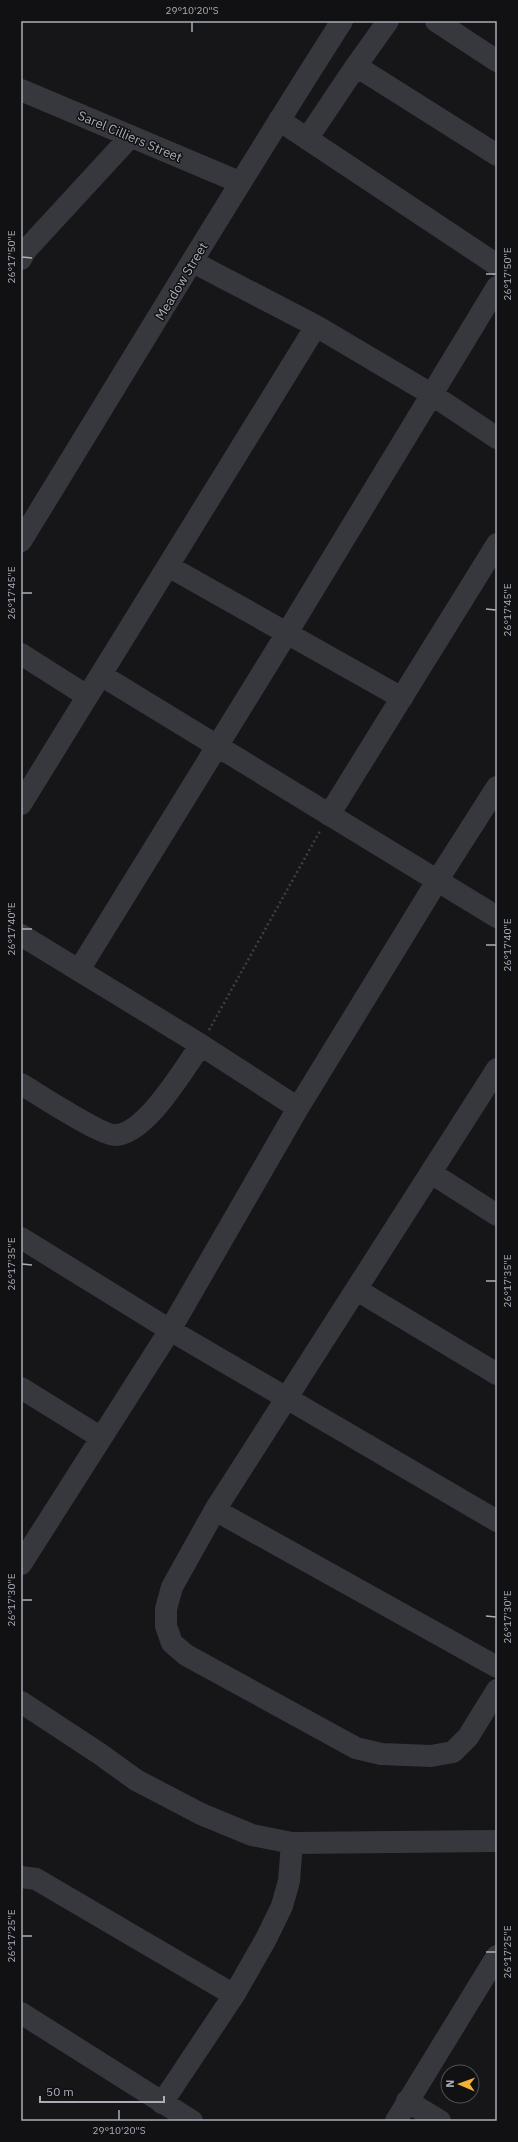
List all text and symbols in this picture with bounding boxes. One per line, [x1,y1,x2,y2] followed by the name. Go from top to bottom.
[165,4,219,17] text: 29°10'20"S
[75,107,184,166] street label: Sarel Cilliers Street
[5,230,18,284] text: 26°17'50"E
[151,239,211,323] street label: Meadow Street
[501,247,514,301] text: 26°17'50"E
[5,566,18,620] text: 26°17'45"E
[501,583,514,637] text: 26°17'45"E
[5,902,18,956] text: 26°17'40"E
[501,918,514,972] text: 26°17'40"E
[5,1237,18,1291] text: 26°17'35"E
[501,1254,514,1308] text: 26°17'35"E
[5,1573,18,1627] text: 26°17'30"E
[501,1590,514,1644] text: 26°17'30"E
[5,1909,18,1963] text: 26°17'25"E
[501,1925,514,1979] text: 26°17'25"E
[440,2064,480,2104] north arrow
[40,2078,164,2104] scale bar
[443,2079,457,2088] text: N
[46,2084,74,2099] text: 50 m
[92,2124,146,2137] text: 29°10'20"S

